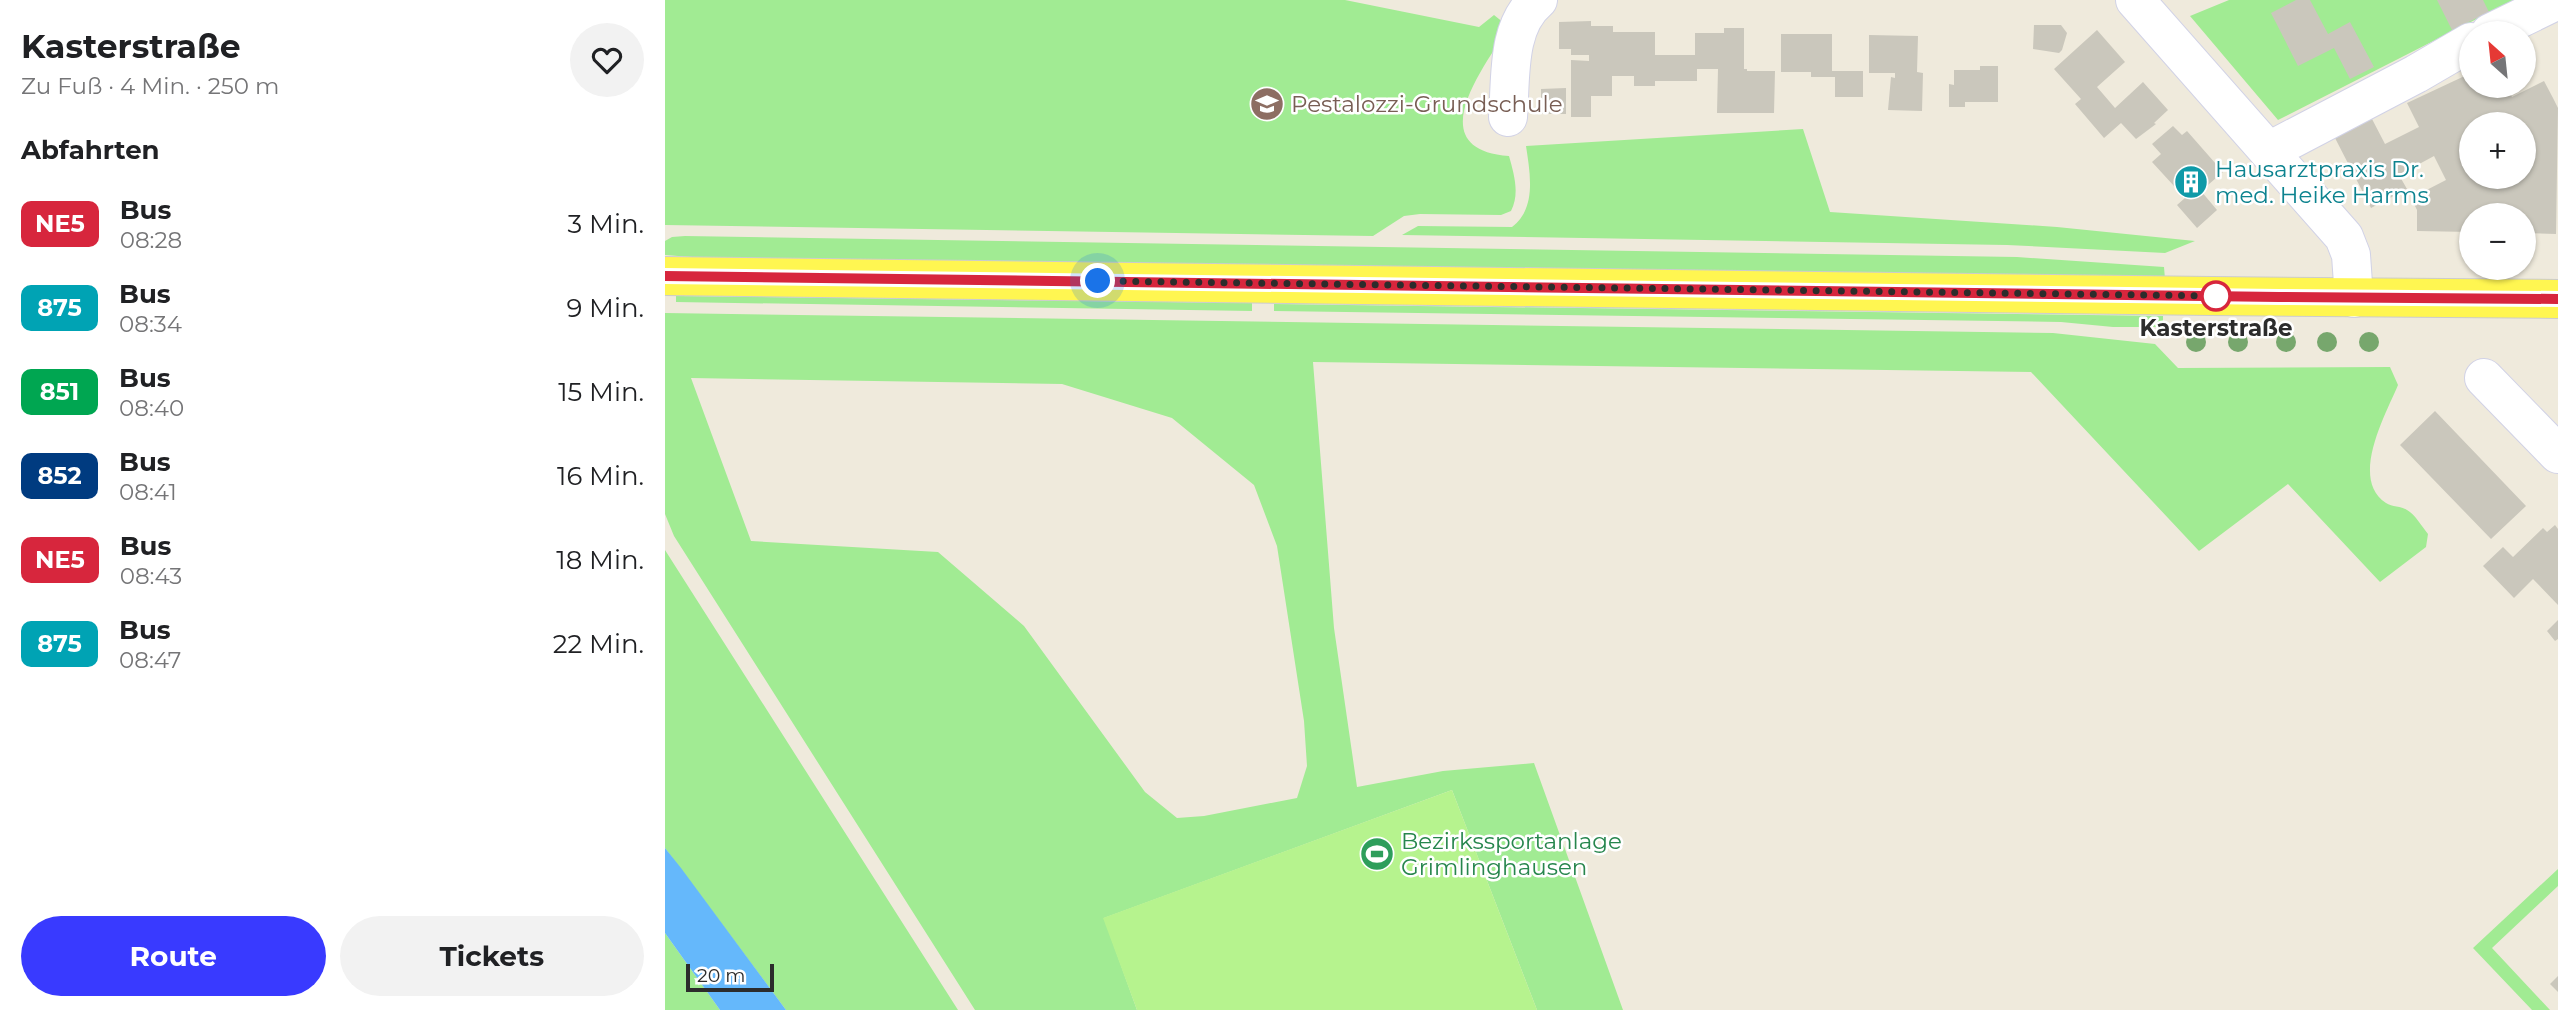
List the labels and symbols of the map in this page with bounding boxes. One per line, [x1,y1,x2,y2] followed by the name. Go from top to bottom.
[2459,21,2536,98] north arrow
[1248,85,1286,123] school or university icon: Pestalozzi-Grundschule
[1291,90,1563,118] place label: Pestalozzi-Grundschule
[2215,155,2429,209] place label: Hausarztpraxis Dr. med. Heike Harms
[2172,163,2210,201] building icon: Hausarztpraxis Dr. med. Heike Harms
[1080,263,1115,298] your location
[2201,281,2231,311] marker: Kasterstraße
[2139,314,2293,342] place label: Kasterstraße
[1401,827,1622,881] place label: Bezirkssportanlage Grimlinghausen
[1358,835,1396,873] sports icon: Bezirkssportanlage Grimlinghausen
[686,961,773,993] scale bar

